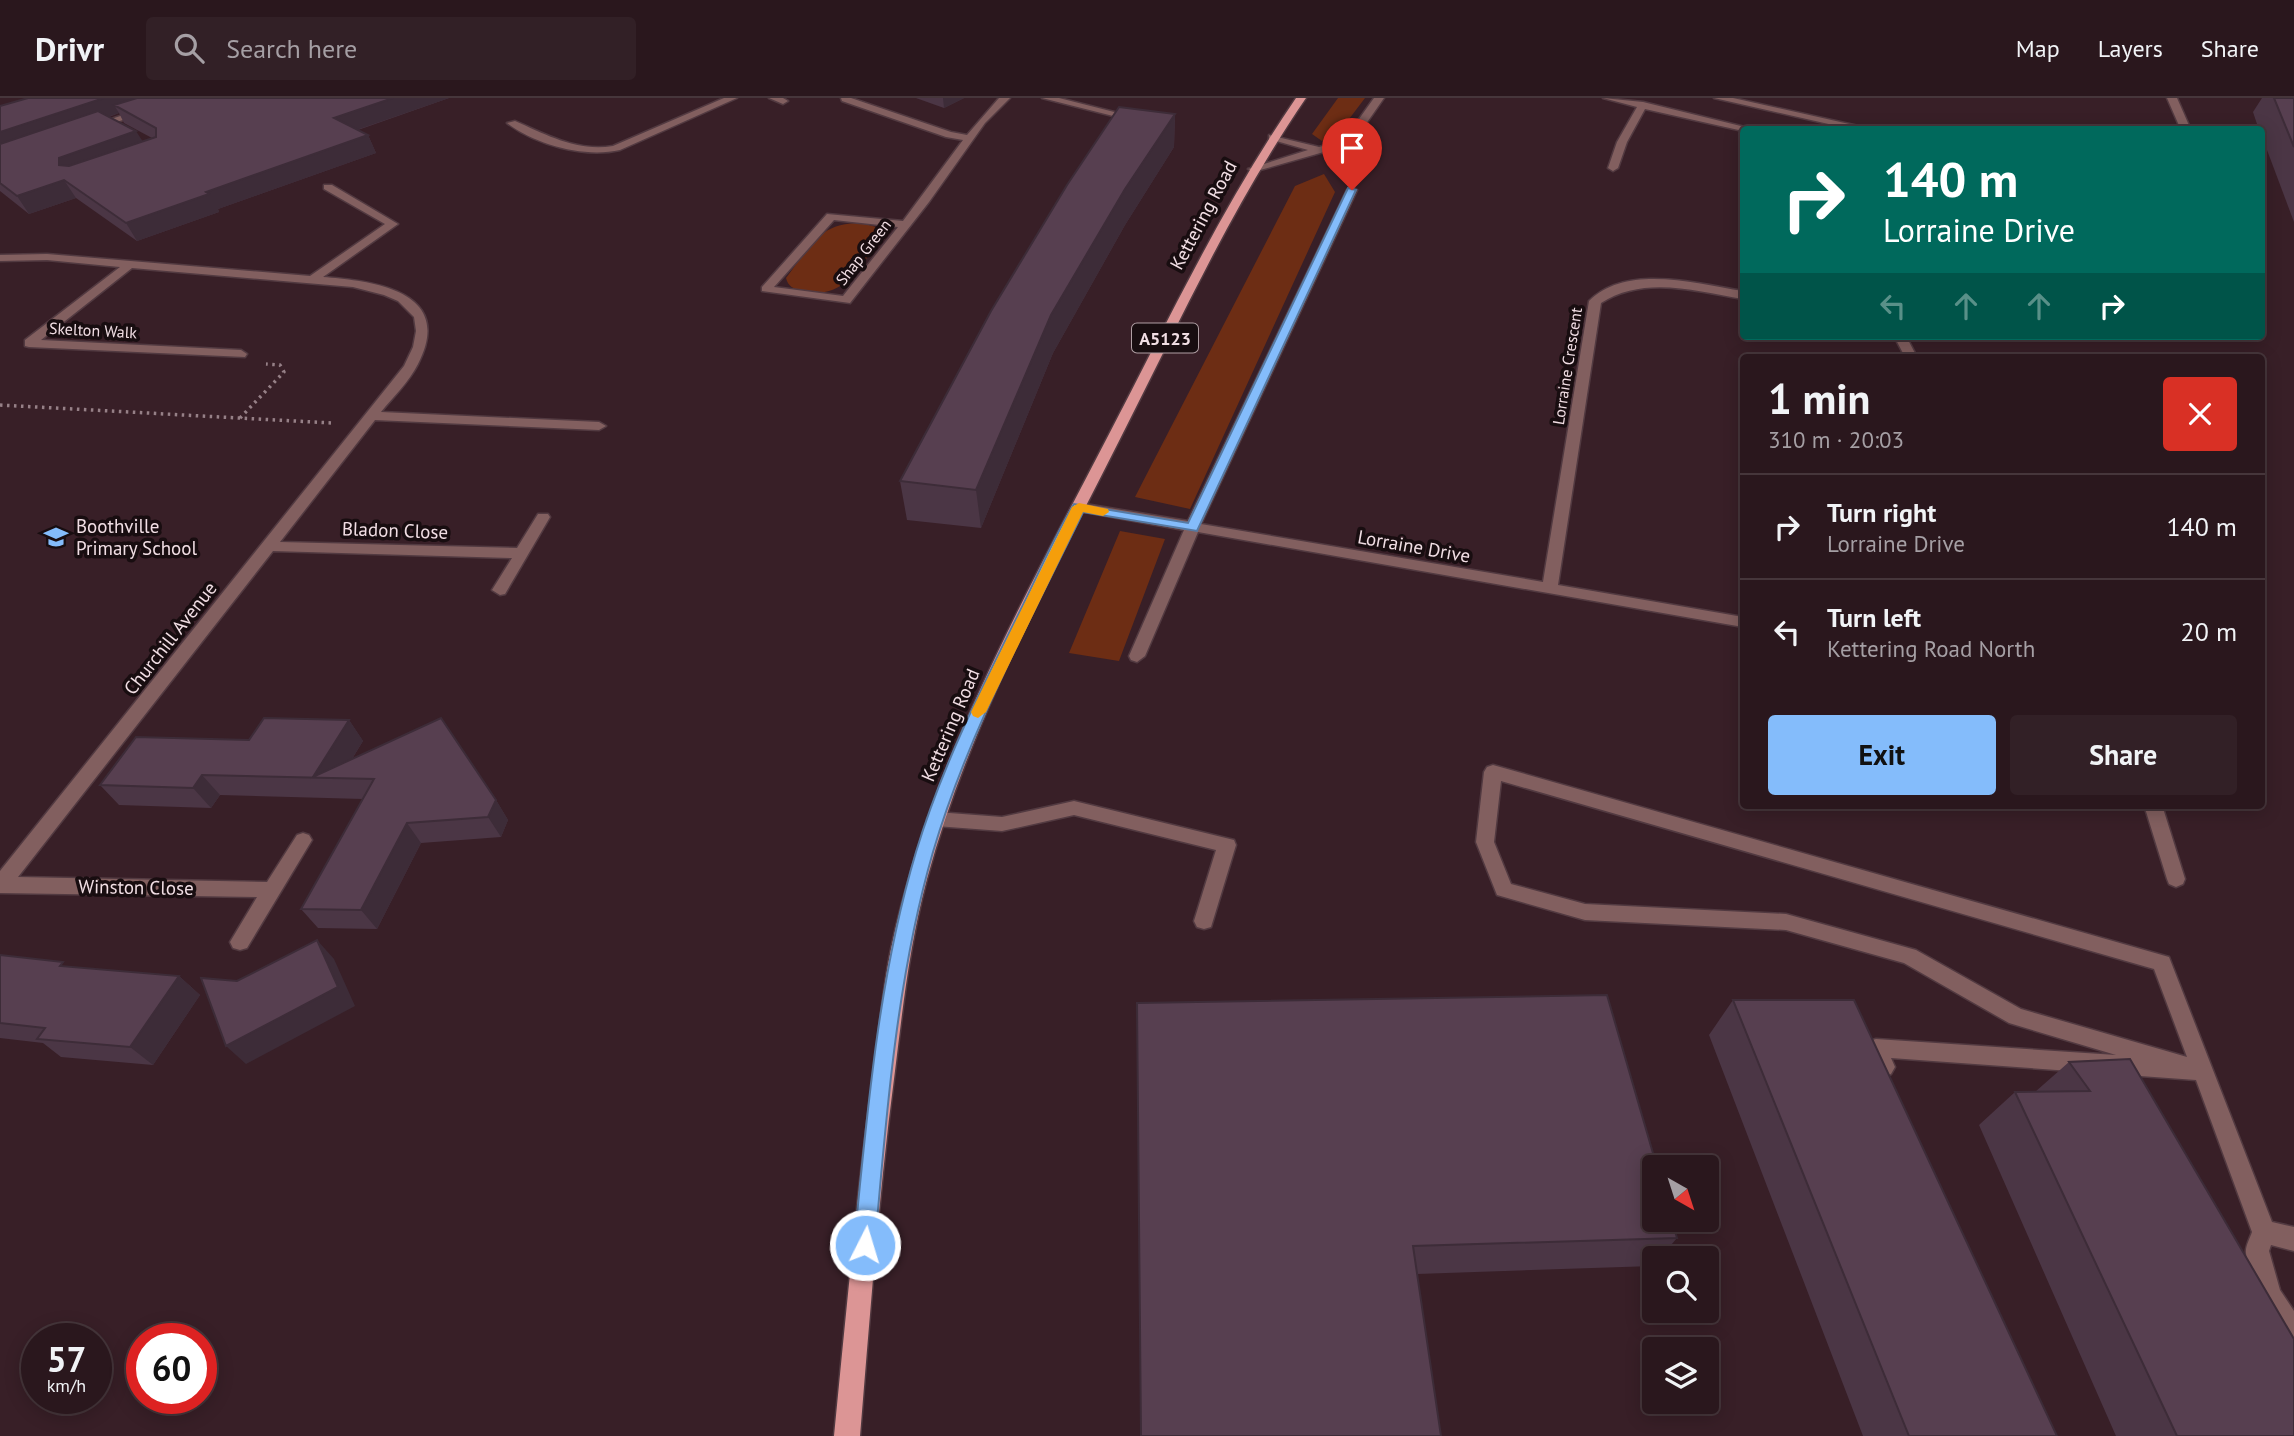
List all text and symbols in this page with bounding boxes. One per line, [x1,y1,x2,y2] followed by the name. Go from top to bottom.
[146,17,636,80] search box
[35,27,104,70] text: Drivr
[170,29,208,67] icon: search
[226,32,357,65] text: Search here
[2016,33,2060,64] text: Map
[2098,33,2163,64] text: Layers
[2201,33,2259,64] text: Share
[1322,118,1382,190] pin
[1333,129,1371,167] icon: arrive
[1883,147,2018,211] text: 140 m
[1768,154,1859,245] icon: right
[1164,156,1242,274] street label: Kettering Road
[1883,209,2075,251] text: Lorraine Drive
[831,215,895,289] street label: Shap Green
[1874,287,1912,325] icon: left
[1947,287,1985,325] icon: ahead
[2020,287,2058,325] icon: ahead
[2093,287,2131,325] icon: right
[1548,305,1586,426] street label: Lorraine Crescent
[48,318,138,342] street label: Skelton Walk
[1132,324,1198,352] road number: A5123
[1768,371,1870,426] text: 1 min
[2163,377,2237,451] button: close
[1768,425,1904,454] text: 310 m · 20:03
[1827,496,1936,529] text: Turn right
[1768,508,1806,546] icon: right
[2166,510,2237,543] text: 140 m
[76,514,197,560] place label: Boothville Primary School
[342,516,448,544] street label: Bladon Close
[42,523,70,551] school or university icon: Boothville Primary School
[1356,524,1472,568] street label: Lorraine Drive
[1827,529,1965,558] text: Lorraine Drive
[118,577,222,699] street label: Churchill Avenue
[1827,601,1921,634] text: Turn left
[1768,613,1806,651] icon: left
[2181,615,2237,648] text: 20 m
[1827,634,2035,663] text: Kettering Road North
[915,665,985,785] street label: Kettering Road
[1768,715,1996,795] button: Exit
[2010,715,2237,795] button: Share
[78,874,194,900] street label: Winston Close
[1642,1155,1718,1232] north arrow
[1642,1155,1719,1414] map controls
[828,1208,902,1282] position arrow
[1642,1246,1719,1323] button: search
[126,1323,217,1414] speed limit sign: 60
[47,1336,86,1382] text: 57
[1642,1337,1719,1414] button: layers
[47,1374,86,1397] text: km/h

